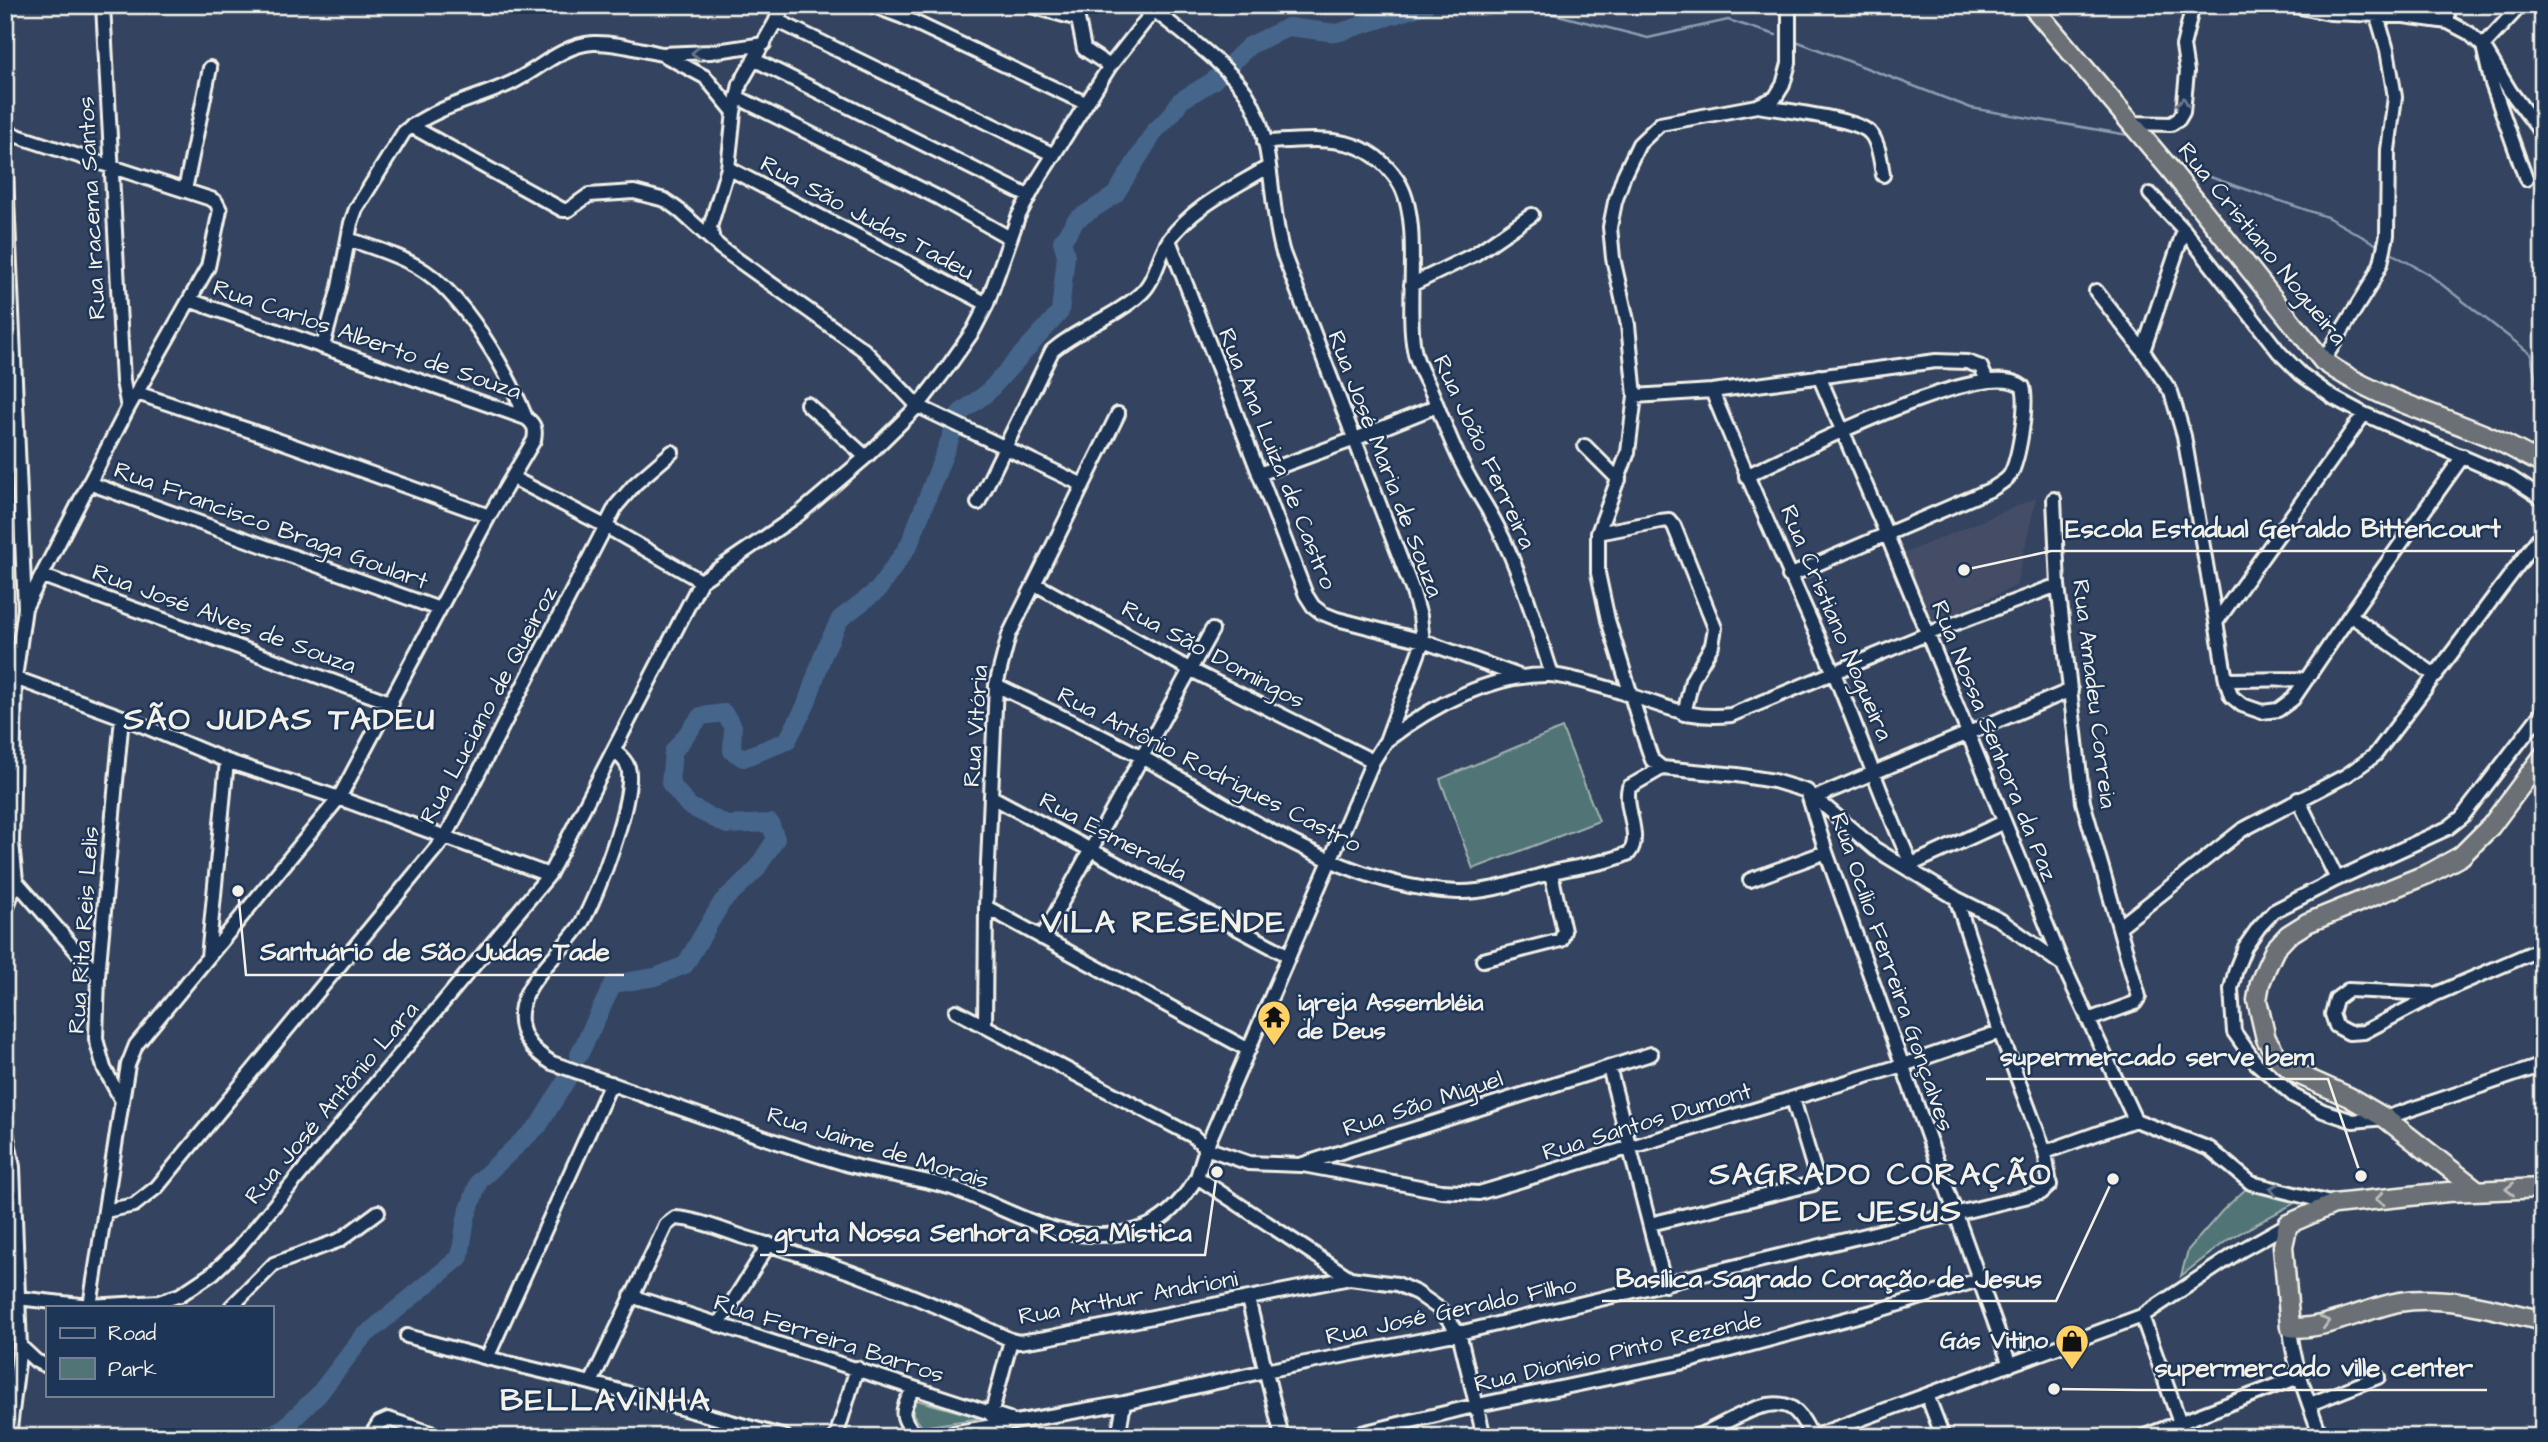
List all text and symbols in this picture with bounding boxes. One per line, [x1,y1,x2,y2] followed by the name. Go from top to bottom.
[690,45,701,60] one-way arrow
[69,95,115,321] street label: Rua Iracema Santos
[2176,96,2191,108] one-way arrow
[2168,135,2355,354] street label: Rua Cristiano Nogueira
[754,147,980,289] street label: Rua São Judas Tadeu
[208,271,526,409] street label: Rua Carlos Alberto de Souza
[1209,323,1345,595] street label: Rua Ana Luiza de Castro
[1318,326,1452,602] street label: Rua José Maria de Souza
[1424,349,1544,555] street label: Rua João Ferreira
[109,453,433,600] street label: Rua Francisco Braga Goulart
[1770,500,1901,746] street label: Rua Cristiano Nogueira
[2051,504,2515,551] callout: Escola Estadual Geraldo Bittencourt
[2065,511,2501,547] text: Escola Estadual Geraldo Bittencourt
[87,555,361,683] street label: Rua José Alves de Souza
[2063,578,2125,810] street label: Rua Amadeu Correia
[412,580,566,830] street label: Rua Luciano de Queiroz
[1115,592,1311,719] street label: Rua São Domingos
[1922,596,2066,887] street label: Rua Nossa Senhora da Paz
[955,664,997,788] street label: Rua Vitória
[1051,678,1367,863] street label: Rua Antônio Rodrigues Castro
[123,697,436,742] district label: SÃO JUDAS TADEU
[1033,784,1193,890] street label: Rua Esmeralda
[1821,808,1963,1136] street label: Rua Ocílio Ferreira Gonçalves
[60,825,108,1035] street label: Rua Rita Reis Lelis
[1040,900,1287,945] district label: VILA RESENDE
[246,928,624,975] callout: Santuário de São Judas Tade
[259,934,610,970] text: Santuário de São Judas Tade
[1297,986,1484,1048] place label: igreja Assembléia de Deus
[237,994,427,1212] street label: Rua José Antônio Lara
[1255,998,1293,1047] temple icon: igreja Assembléia de Deus
[1986,1032,2328,1079] callout: supermercado serve bem
[2000,1039,2315,1075] text: supermercado serve bem
[1338,1062,1508,1147] street label: Rua São Miguel
[1538,1074,1756,1170] street label: Rua Santos Dumont
[763,1098,993,1198] street label: Rua Jaime de Morais
[1708,1152,2053,1234] district label: SAGRADO CORAÇÃO DE JESUS
[2504,1181,2515,1196] one-way arrow
[2268,1183,2280,1197] one-way arrow
[2375,1191,2386,1206] one-way arrow
[760,1208,1205,1255] callout: gruta Nossa Senhora Rosa Mística
[774,1215,1193,1254] text: gruta Nossa Senhora Rosa Mística
[1602,1254,2056,1301] callout: Basílica Sagrado Coração de Jesus
[1616,1261,2042,1300] text: Basílica Sagrado Coração de Jesus
[1016,1262,1241,1334] street label: Rua Arthur Andrioni
[1322,1268,1580,1354] street label: Rua José Geraldo Filho
[710,1286,948,1392] street label: Rua Ferreira Barros
[1471,1302,1765,1402] street label: Rua Dionísio Pinto Rezende
[46,1306,273,1396] legend
[2318,1316,2330,1331] one-way arrow
[108,1319,156,1348] text: Road
[2053,1322,2091,1371] shop icon: Gás Vitino
[1940,1324,2049,1358] place label: Gás Vitino
[2140,1343,2487,1390] callout: supermercado ville center
[2155,1350,2474,1386] text: supermercado ville center
[108,1355,157,1384] text: Park
[500,1378,712,1423] district label: BELLAVINHA

